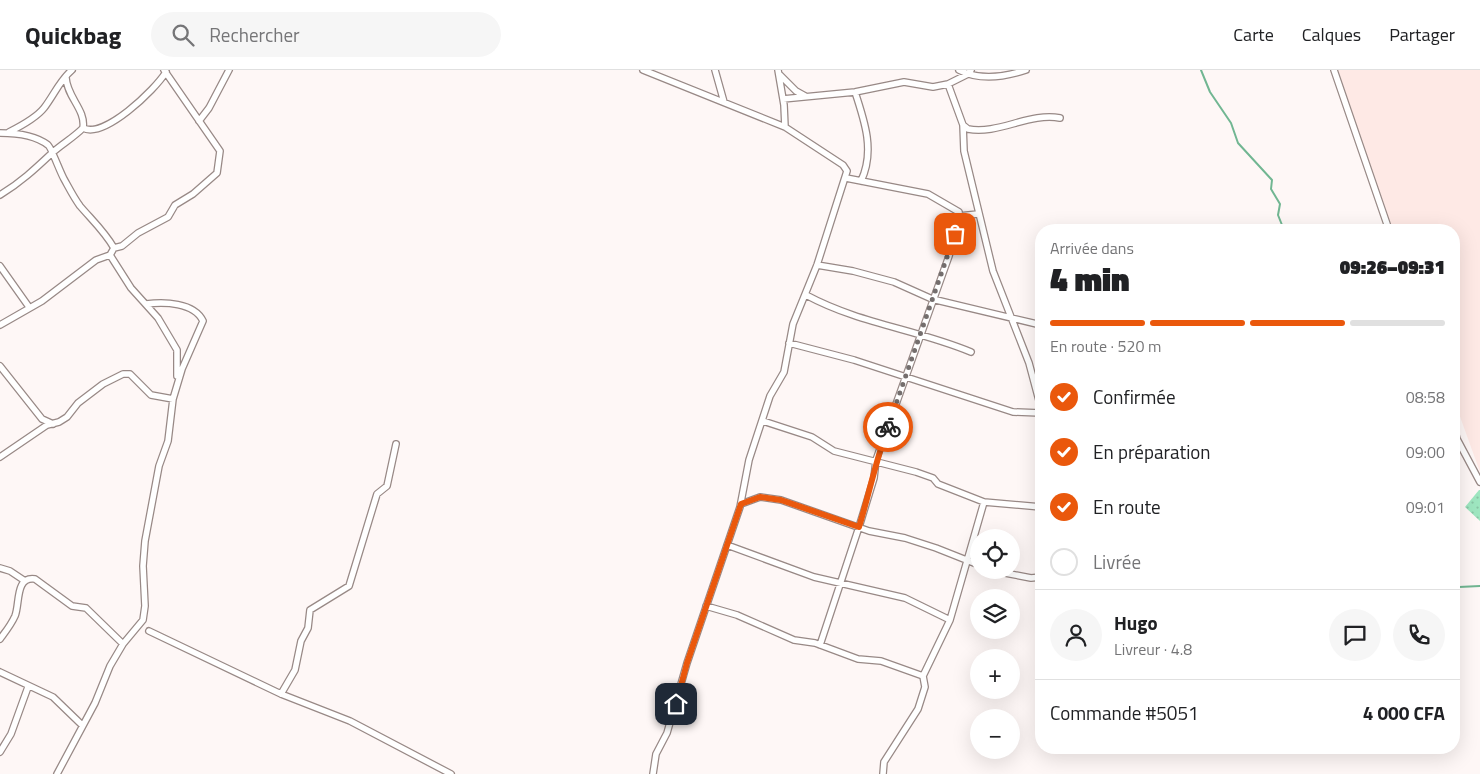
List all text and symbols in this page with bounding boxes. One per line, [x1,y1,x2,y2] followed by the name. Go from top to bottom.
[151,12,501,57] search box
[25,17,121,53] text: Quickbag
[209,20,300,49] text: Rechercher
[169,21,197,49] icon: search
[1233,21,1274,48] text: Carte
[1302,21,1361,48] text: Calques
[1389,21,1455,48] text: Partager
[934,213,976,255] pin
[941,220,969,248] icon: bag
[1050,236,1134,260] text: Arrivée dans
[1340,252,1445,281] text: 09:26–09:31
[1050,255,1130,303] text: 4 min
[1050,334,1161,358] text: En route · 520 m
[1093,382,1175,411] text: Confirmée
[1050,383,1078,411] icon: check
[1406,385,1445,409] text: 08:58
[863,402,913,452] courier
[874,413,902,441] icon: bike
[1093,437,1211,466] text: En préparation
[1050,438,1078,466] icon: check
[1406,440,1445,464] text: 09:00
[1093,492,1161,521] text: En route
[1050,493,1078,521] icon: check
[1406,495,1445,519] text: 09:01
[970,529,1020,759] map controls
[970,529,1020,579] button: locate
[1093,547,1141,576] text: Livrée
[970,589,1020,639] button: layers
[1114,608,1158,637] text: Hugo
[1050,609,1102,661] button: person
[1329,609,1381,661] button: chat
[1393,609,1445,661] button: phone
[1114,637,1192,661] text: Livreur · 4.8
[970,649,1020,699] button: +
[655,683,697,725] pin
[662,690,690,718] icon: home
[1050,698,1199,727] text: Commande #5051
[1363,698,1445,727] text: 4 000 CFA
[970,709,1020,759] button: −

